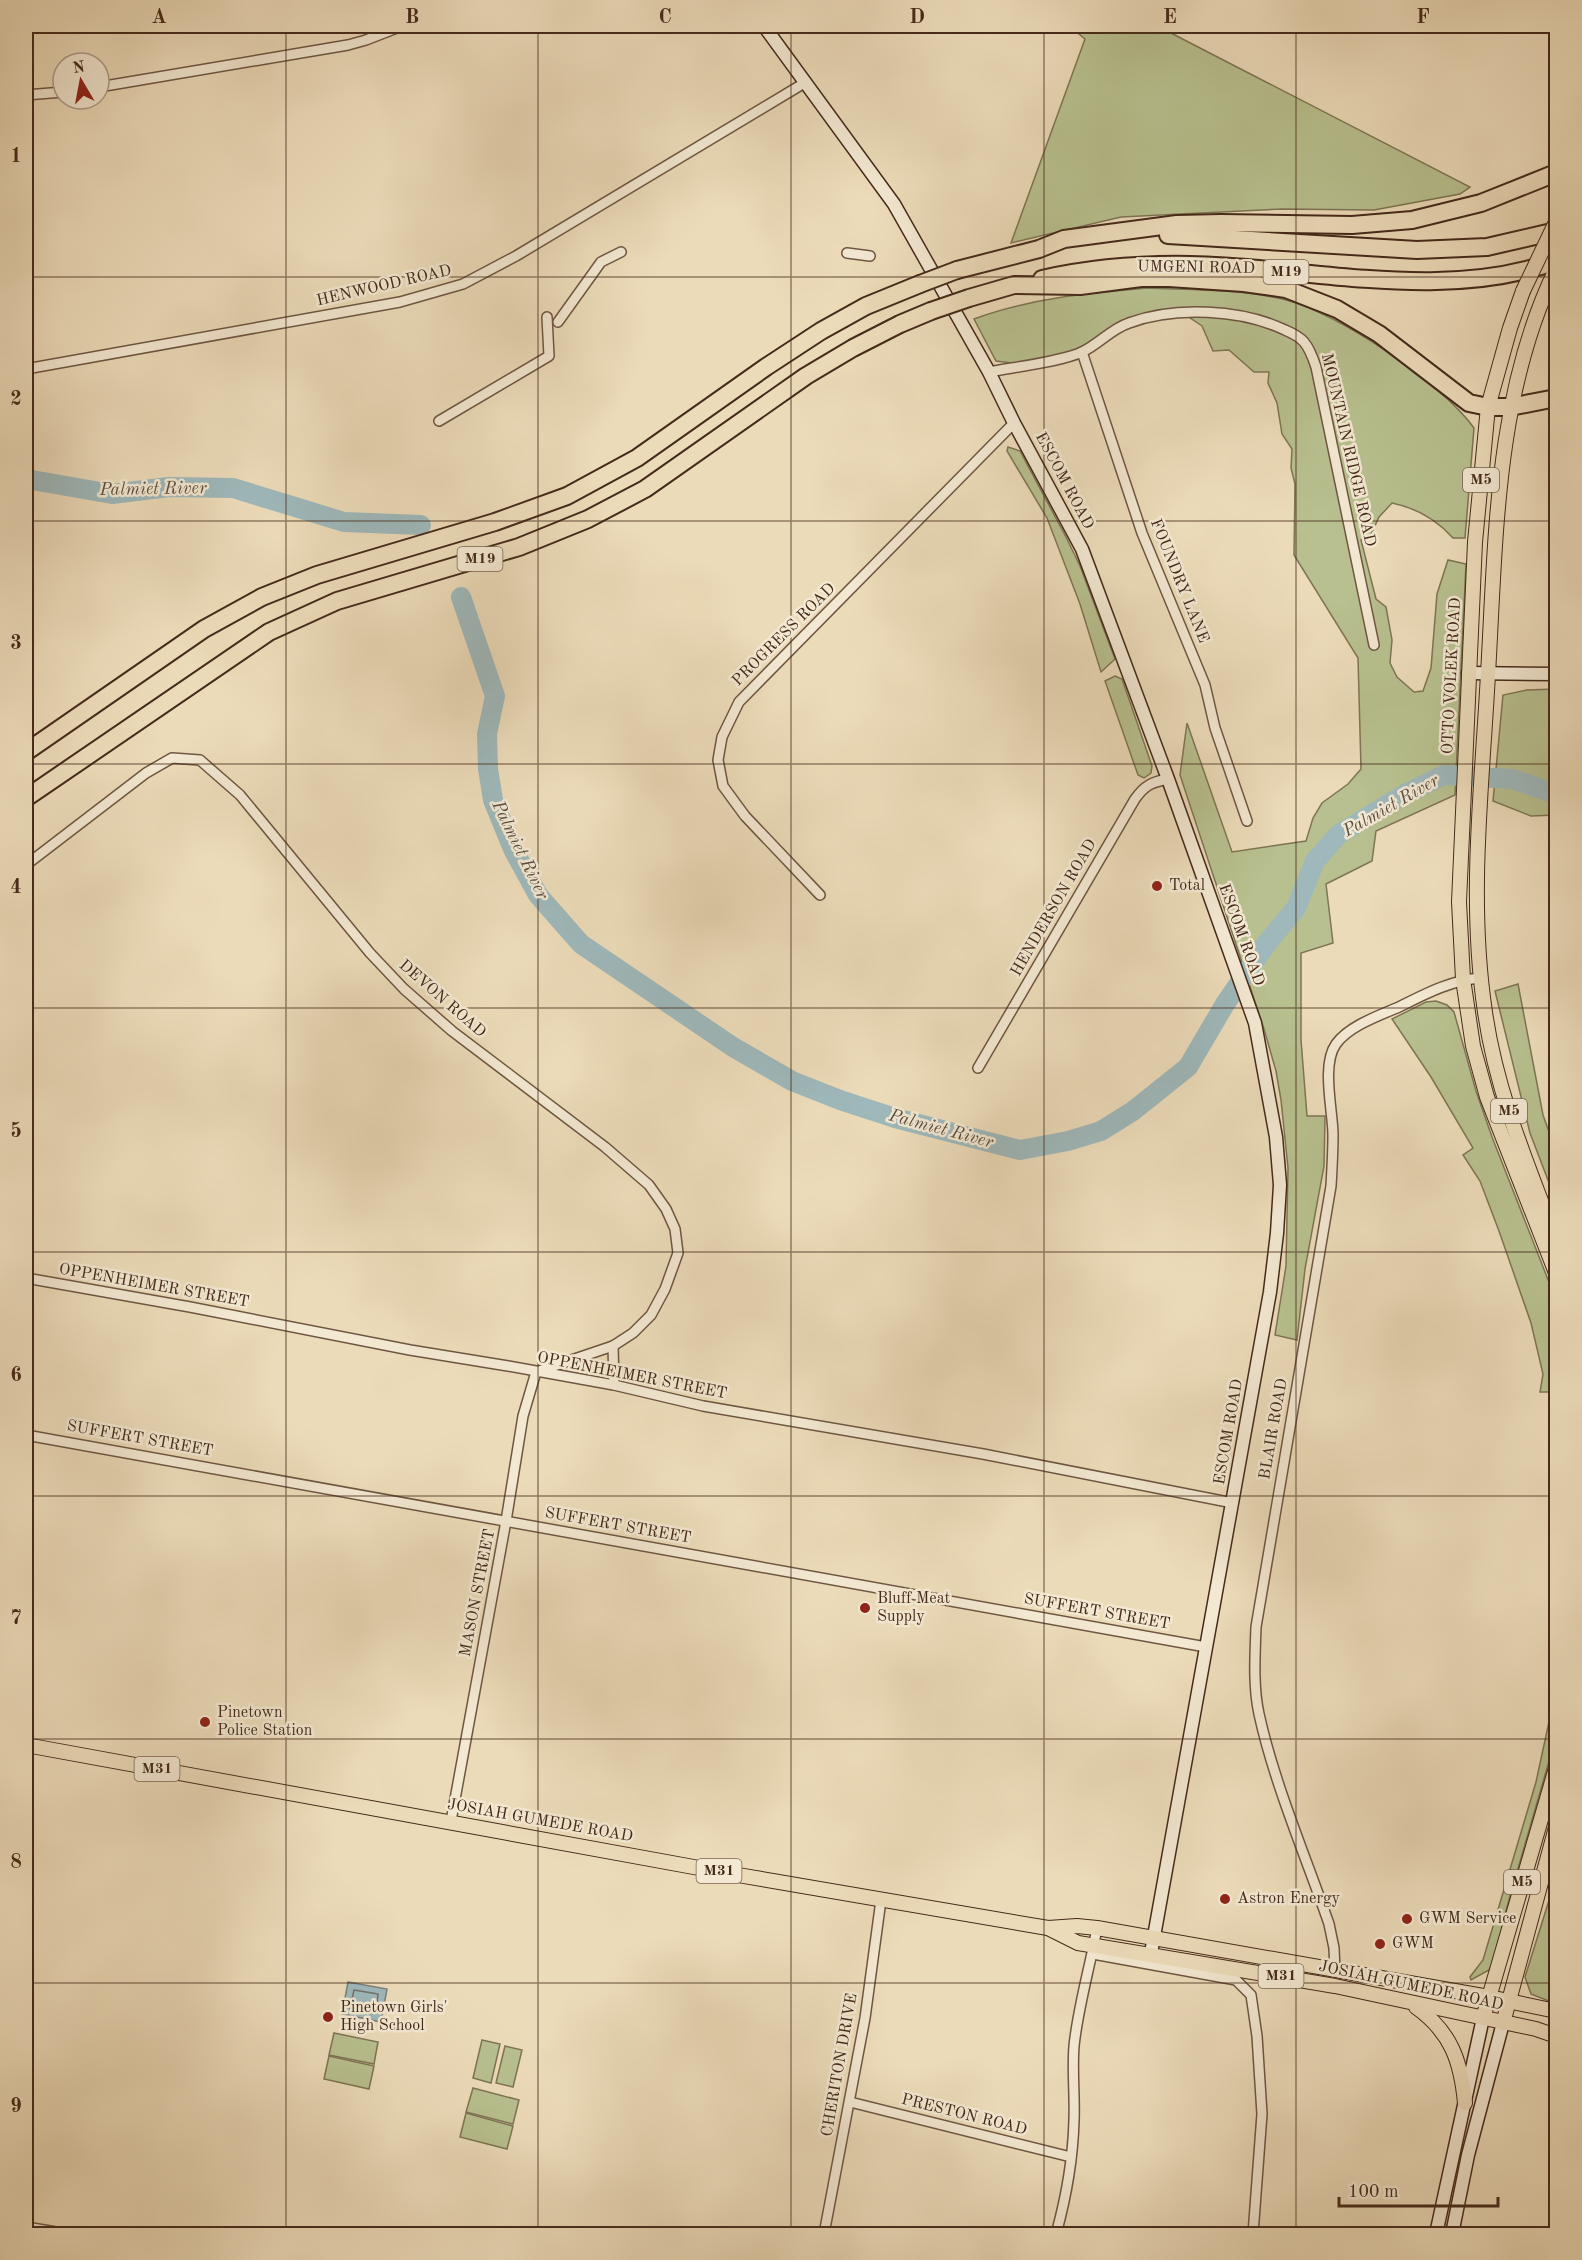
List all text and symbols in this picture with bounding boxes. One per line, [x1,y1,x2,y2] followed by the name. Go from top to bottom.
[151,8,167,28] text: A
[405,8,419,28] text: B
[658,8,672,28] text: C
[909,8,925,28] text: D
[1163,8,1177,28] text: E
[1416,8,1430,28] text: F
[51,51,111,111] north arrow
[71,59,87,77] text: N
[10,147,22,167] text: 1
[1137,259,1255,277] street label: UMGENI ROAD
[1264,260,1308,284] road number: M19
[315,263,453,309] street label: HENWOOD ROAD
[1318,352,1378,548] street label: MOUNTAIN RIDGE ROAD
[10,390,22,410] text: 2
[1032,430,1096,532] street label: ESCOM ROAD
[1463,468,1499,492] road number: M5
[98,479,208,499] water label: Palmiet River
[1147,517,1211,645] street label: FOUNDRY LANE
[458,547,502,571] road number: M19
[729,580,839,690] street label: PROGRESS ROAD
[1440,597,1464,755] street label: OTTO VOLEK ROAD
[10,634,22,654] text: 3
[1339,771,1443,841] water label: Palmiet River
[488,797,552,903] water label: Palmiet River
[1008,837,1100,979] street label: HENDERSON ROAD
[10,878,22,898] text: 4
[1169,878,1205,894] place label: Total
[1150,879,1164,893] marker: Total
[1215,882,1267,988] street label: ESCOM ROAD
[396,957,488,1041] street label: DEVON ROAD
[1491,1099,1527,1123] road number: M5
[886,1106,996,1152] water label: Palmiet River
[10,1121,22,1142] text: 5
[58,1261,250,1311] street label: OPPENHEIMER STREET
[536,1350,728,1402] street label: OPPENHEIMER STREET
[10,1366,22,1386] text: 6
[1257,1377,1291,1481] street label: BLAIR ROAD
[1212,1378,1246,1486] street label: ESCOM ROAD
[66,1418,214,1460] street label: SUFFERT STREET
[544,1505,692,1547] street label: SUFFERT STREET
[458,1528,498,1658] street label: MASON STREET
[877,1591,951,1625] place label: Bluff Meat Supply
[1023,1591,1171,1633] street label: SUFFERT STREET
[858,1601,872,1615] marker: Bluff Meat Supply
[10,1609,22,1629] text: 7
[217,1705,313,1739] place label: Pinetown Police Station
[198,1715,212,1729] marker: Pinetown Police Station
[134,1757,180,1781] road number: M31
[446,1797,634,1845] street label: JOSIAH GUMEDE ROAD
[10,1853,22,1873] text: 8
[696,1859,742,1883] road number: M31
[1504,1870,1540,1894] road number: M5
[1237,1891,1341,1907] place label: Astron Energy
[1218,1892,1232,1906] marker: Astron Energy
[1419,1911,1516,1927] place label: GWM Service
[1400,1912,1414,1926] marker: GWM Service
[1392,1936,1434,1952] place label: GWM
[1373,1937,1387,1951] marker: GWM
[1317,1959,1505,2013] street label: JOSIAH GUMEDE ROAD
[1258,1964,1304,1988] road number: M31
[820,1992,860,2138] street label: CHERITON DRIVE
[340,2000,448,2034] place label: Pinetown Girls' High School
[321,2010,335,2024] marker: Pinetown Girls' High School
[899,2092,1029,2138] street label: PRESTON ROAD
[10,2097,22,2117] text: 9
[1339,2170,1498,2208] scale bar
[1348,2183,1399,2201] text: 100 m

